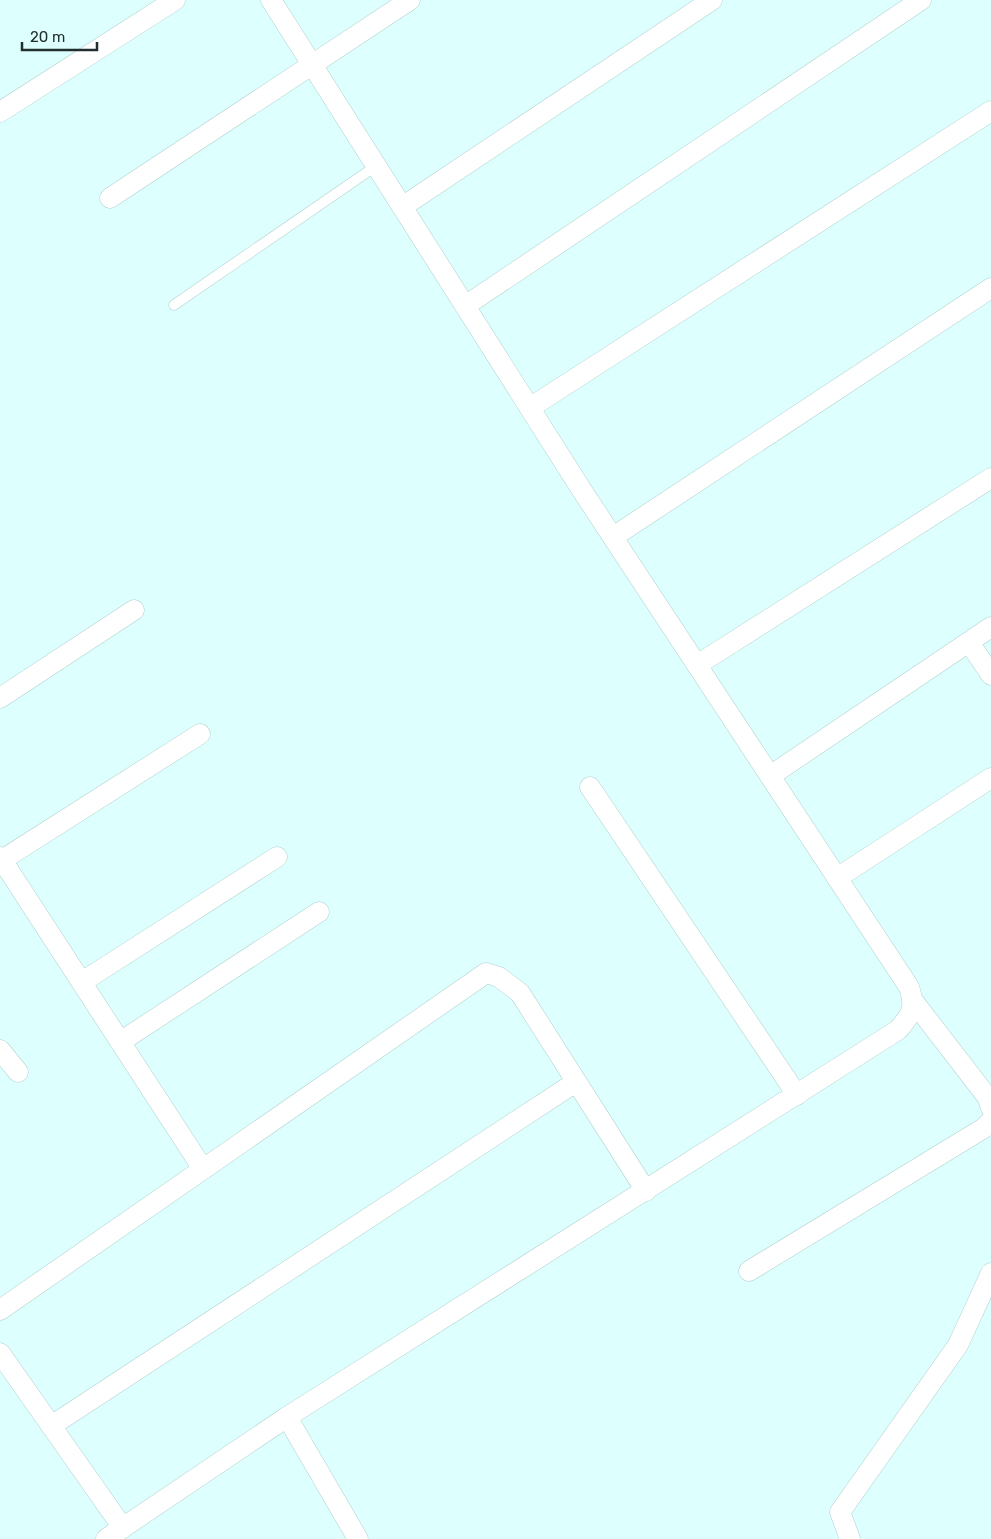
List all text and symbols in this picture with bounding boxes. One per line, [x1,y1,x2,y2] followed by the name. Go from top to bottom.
[22,20,98,52] scale bar
[30,28,65,46] text: 20 m

